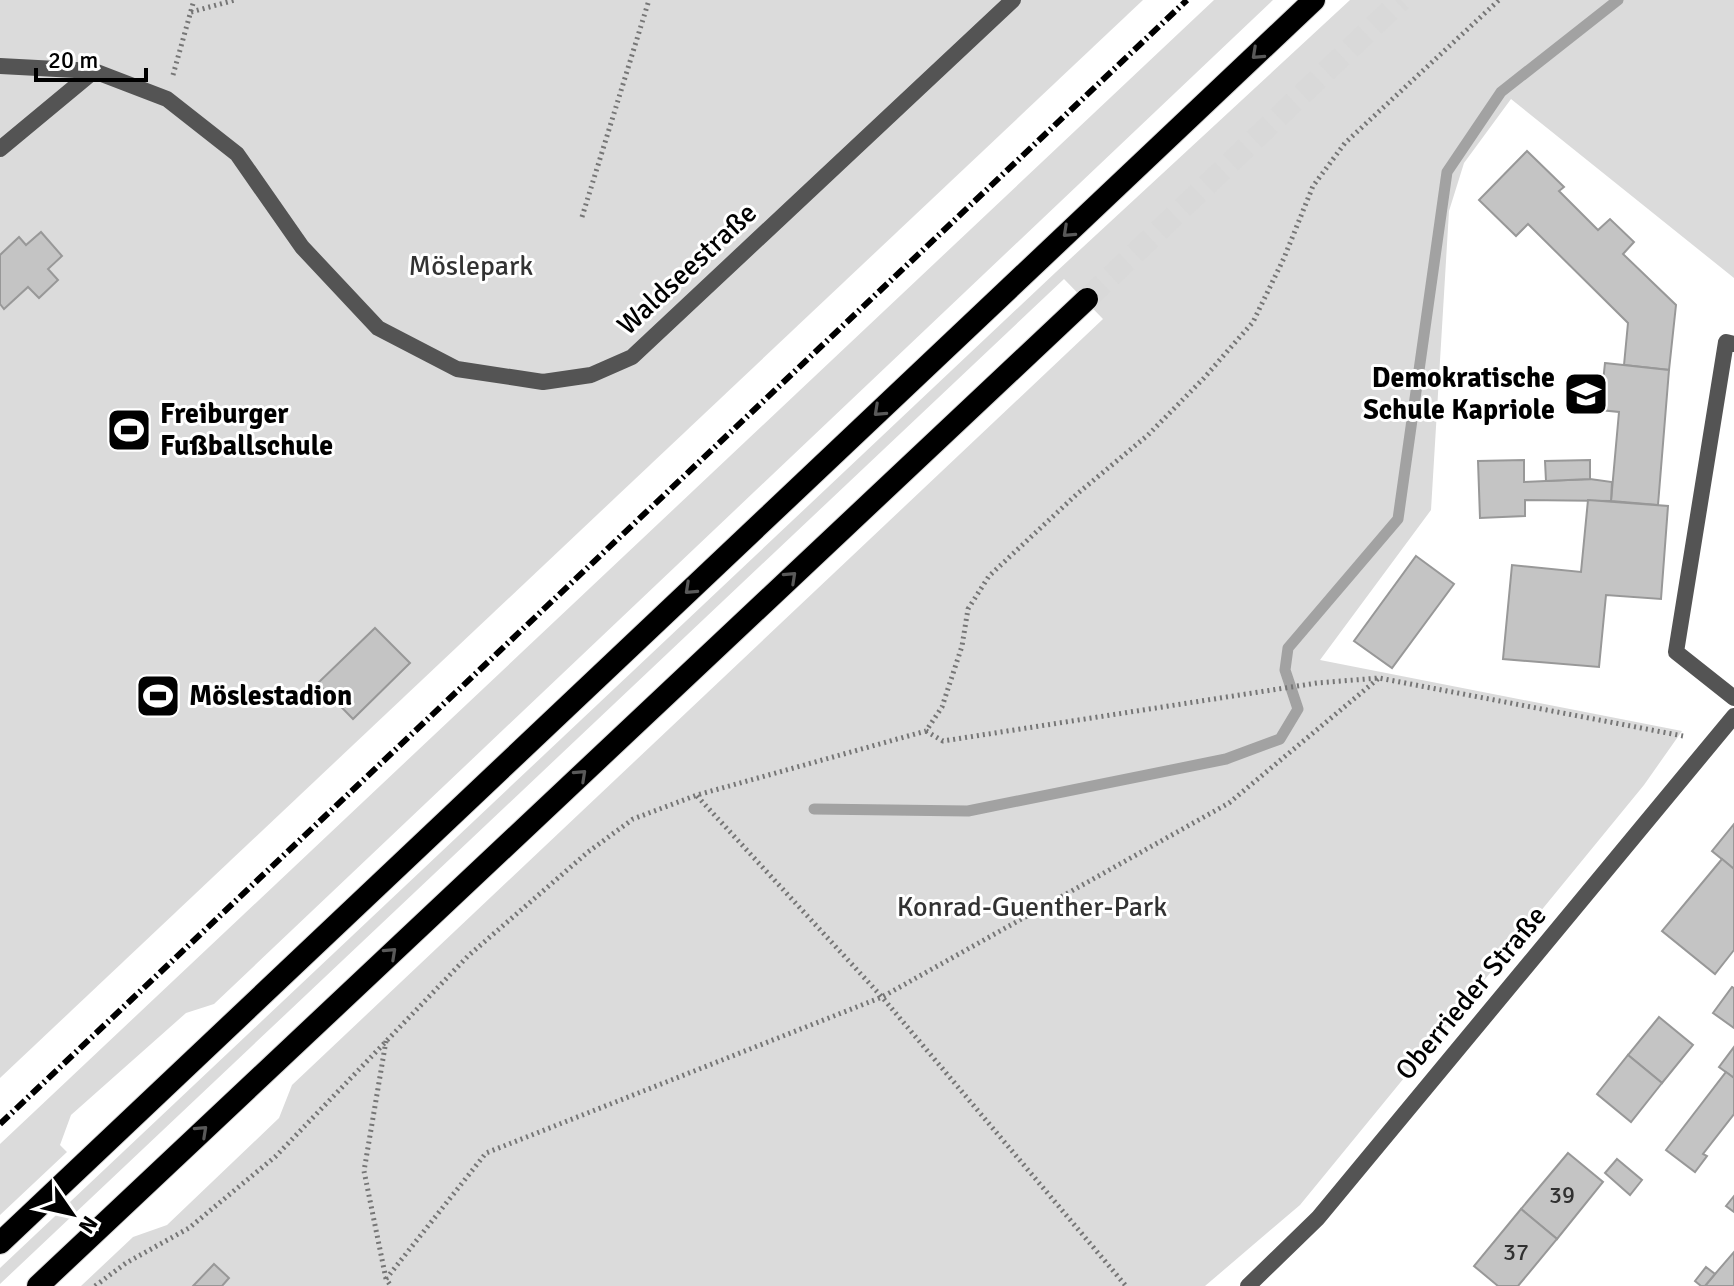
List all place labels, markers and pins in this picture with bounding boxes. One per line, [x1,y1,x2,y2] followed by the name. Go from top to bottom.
[1363,361,1555,427] place label: Demokratische Schule Kapriole
[1562,370,1610,418] school or university icon: Demokratische Schule Kapriole
[160,397,333,463] place label: Freiburger Fußballschule
[105,406,153,454] sports icon: Freiburger Fußballschule
[134,672,182,720] sports icon: Möslestadion
[189,679,352,713] place label: Möslestadion

